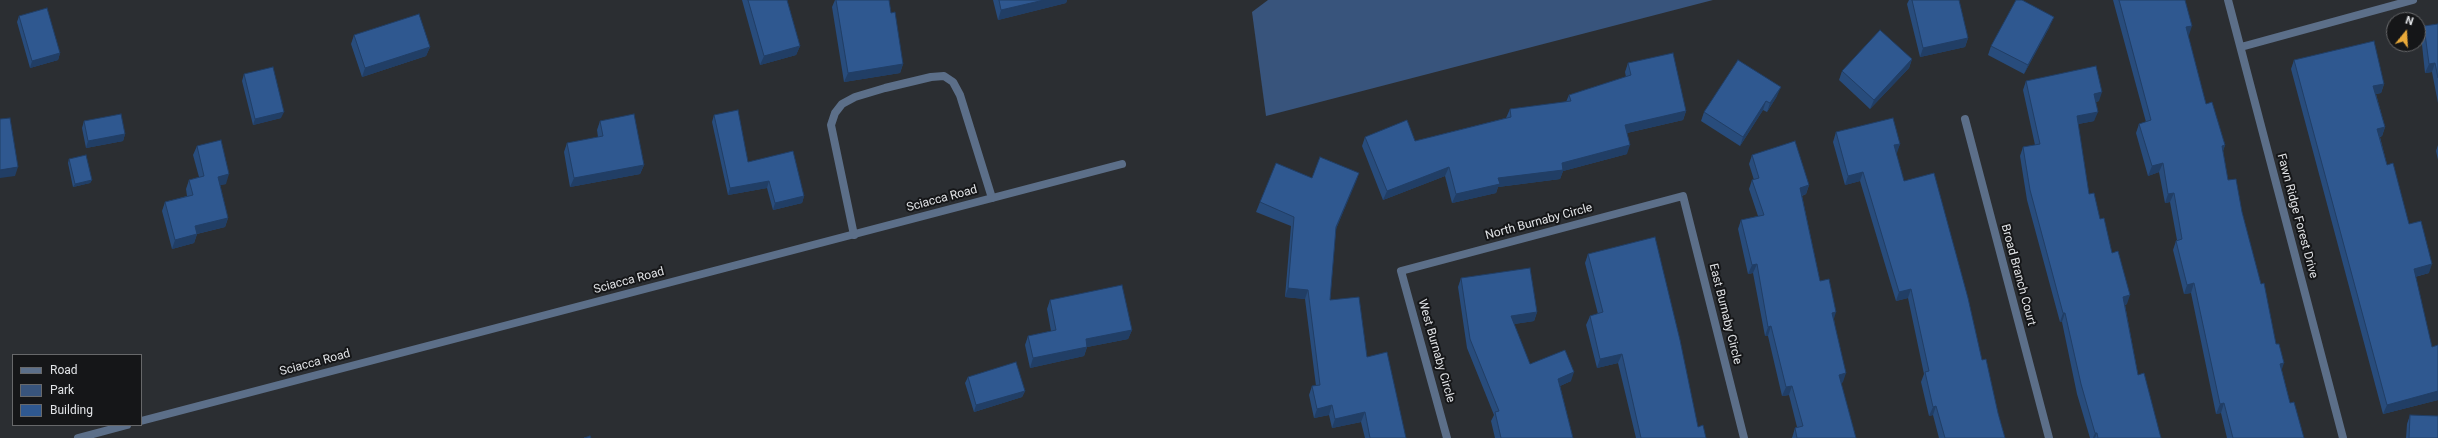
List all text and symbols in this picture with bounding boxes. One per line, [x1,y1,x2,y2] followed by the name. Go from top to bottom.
[2386,12,2426,52] north arrow
[2404,14,2415,28] text: N
[2273,152,2321,280] street label: Fawn Ridge Forest Drive
[905,183,979,215] street label: Sciacca Road
[1484,201,1594,243] street label: North Burnaby Circle
[1998,223,2038,327] street label: Broad Branch Court
[1706,262,1744,366] street label: East Burnaby Circle
[592,265,666,297] street label: Sciacca Road
[1414,298,1458,404] street label: West Burnaby Circle
[278,347,352,379] street label: Sciacca Road
[12,354,142,426] legend
[50,363,78,377] text: Road
[50,383,74,397] text: Park
[50,403,93,417] text: Building

